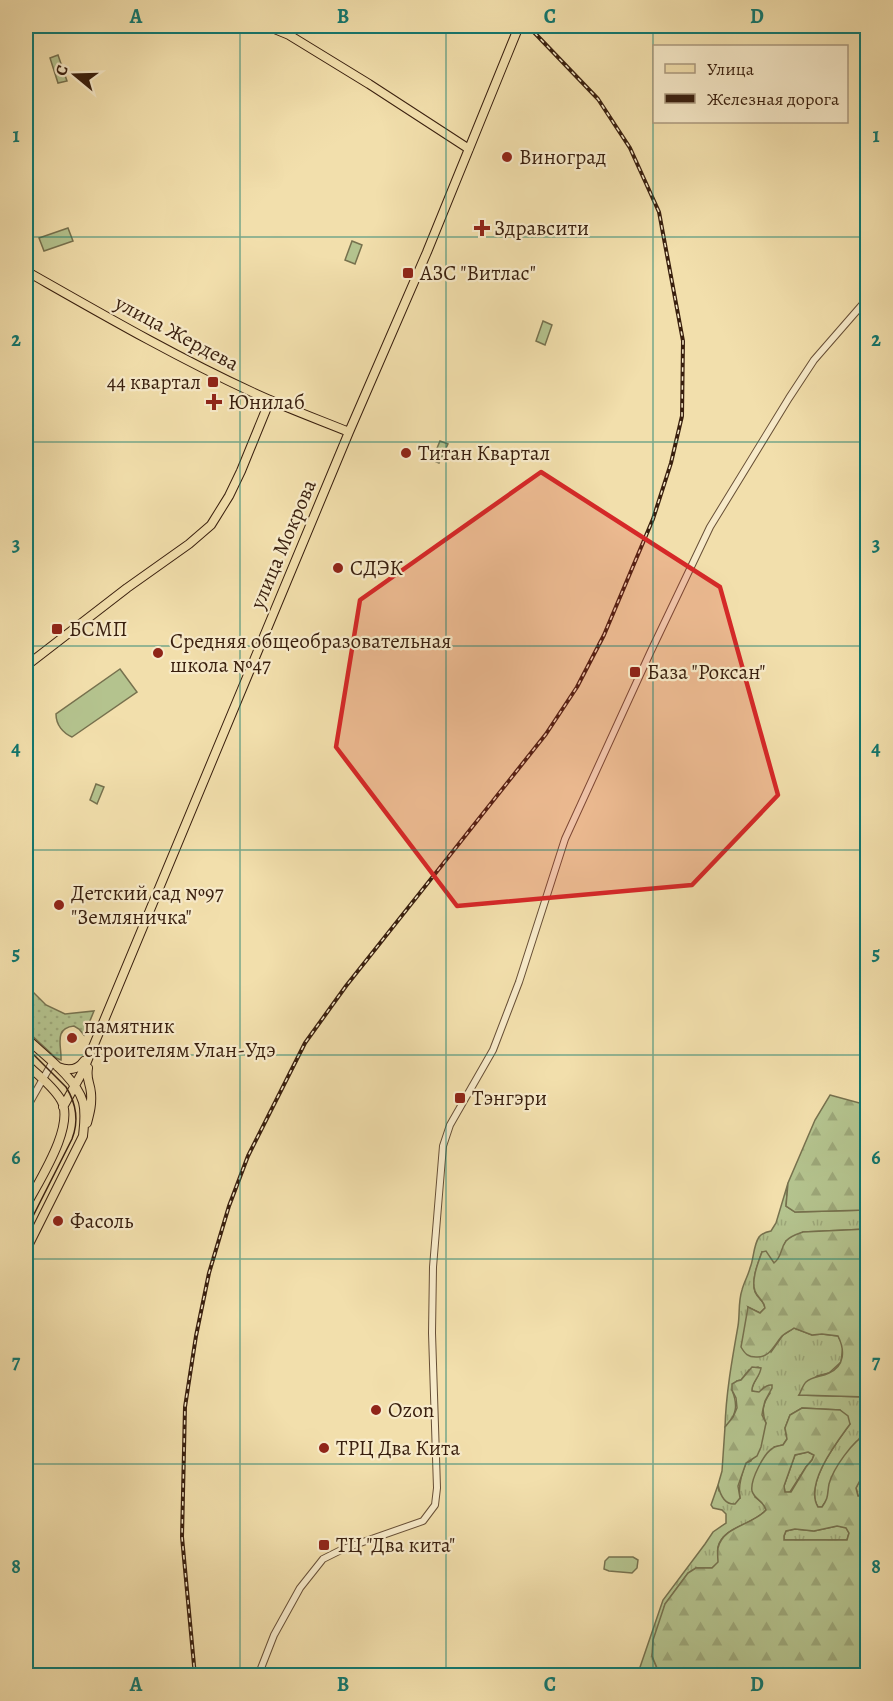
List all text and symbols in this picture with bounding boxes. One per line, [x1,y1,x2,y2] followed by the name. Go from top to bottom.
[129,3,143,30] text: A
[337,3,349,30] text: B
[544,3,556,30] text: C
[750,3,764,30] text: D
[45,45,105,105] north arrow
[653,45,848,123] legend
[707,57,755,81] text: Улица
[50,62,74,79] text: С
[707,87,840,111] text: Железная дорога
[12,122,20,149] text: 1
[872,122,880,149] text: 1
[519,143,606,171] place label: Виноград
[500,150,514,164] marker: Виноград
[494,214,589,242] place label: Здравсити
[475,221,489,235] marker: Здравсити
[419,259,536,287] place label: АЗС "Витлас"
[401,266,415,280] marker: АЗС "Витлас"
[109,288,244,378] street label: улица Жердева
[11,326,21,353] text: 2
[871,326,881,353] text: 2
[107,368,201,396] place label: 44 квартал
[206,375,220,389] marker: 44 квартал
[228,388,305,416] place label: Юнилаб
[205,393,223,411] marker: Юнилаб
[418,439,550,467] place label: Титан Квартал
[399,446,413,460] marker: Титан Квартал
[243,475,323,614] street label: улица Мокрова
[12,531,20,558] text: 3
[872,531,880,558] text: 3
[350,554,404,582] place label: СДЭК
[331,561,345,575] marker: СДЭК
[69,615,127,643] place label: БСМП
[50,622,64,636] marker: БСМП
[170,627,451,679] place label: Средняя общеобразовательная школа №47
[151,646,165,660] marker: Средняя общеобразовательная школа №47
[647,658,766,686] place label: База "Роксан"
[628,665,642,679] marker: База "Роксан"
[11,735,21,762] text: 4
[871,735,881,762] text: 4
[71,879,224,931] place label: Детский сад №97 "Земляничка"
[52,898,66,912] marker: Детский сад №97 "Земляничка"
[12,940,20,967] text: 5
[872,940,880,967] text: 5
[84,1012,276,1064] place label: памятник строителям Улан-Удэ
[65,1031,79,1045] marker: памятник строителям Улан-Удэ
[472,1084,547,1112] place label: Тэнгэри
[453,1091,467,1105] marker: Тэнгэри
[11,1144,21,1171] text: 6
[871,1144,881,1171] text: 6
[70,1207,133,1235] place label: Фасоль
[51,1214,65,1228] marker: Фасоль
[12,1348,21,1375] text: 7
[872,1348,881,1375] text: 7
[388,1396,434,1424] place label: Ozon
[369,1403,383,1417] marker: Ozon
[336,1434,460,1462] place label: ТРЦ Два Кита
[317,1441,331,1455] marker: ТРЦ Два Кита
[336,1531,455,1559] place label: ТЦ "Два кита"
[317,1538,331,1552] marker: ТЦ "Два кита"
[11,1553,21,1580] text: 8
[871,1553,881,1580] text: 8
[129,1671,143,1698] text: A
[337,1671,349,1698] text: B
[544,1671,556,1698] text: C
[750,1671,764,1698] text: D

